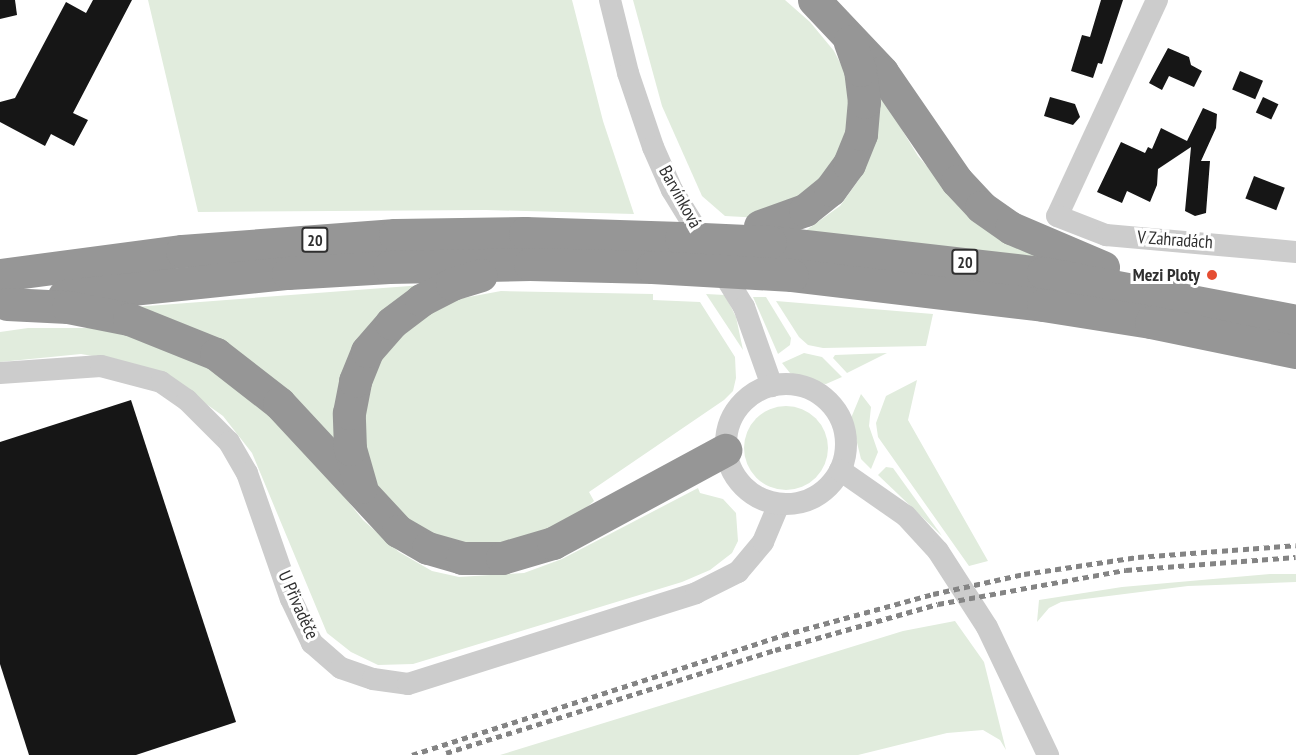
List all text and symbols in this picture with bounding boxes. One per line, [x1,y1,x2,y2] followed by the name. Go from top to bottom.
[654,162,706,232] street label: Barvínková
[300,227,330,253] road number: 20
[1136,227,1214,253] street label: V Zahradách
[950,249,980,275] road number: 20
[1133,264,1200,286] place label: Mezi Ploty
[1205,268,1219,282] marker: Mezi Ploty
[273,567,323,643] street label: U Přivaděče

